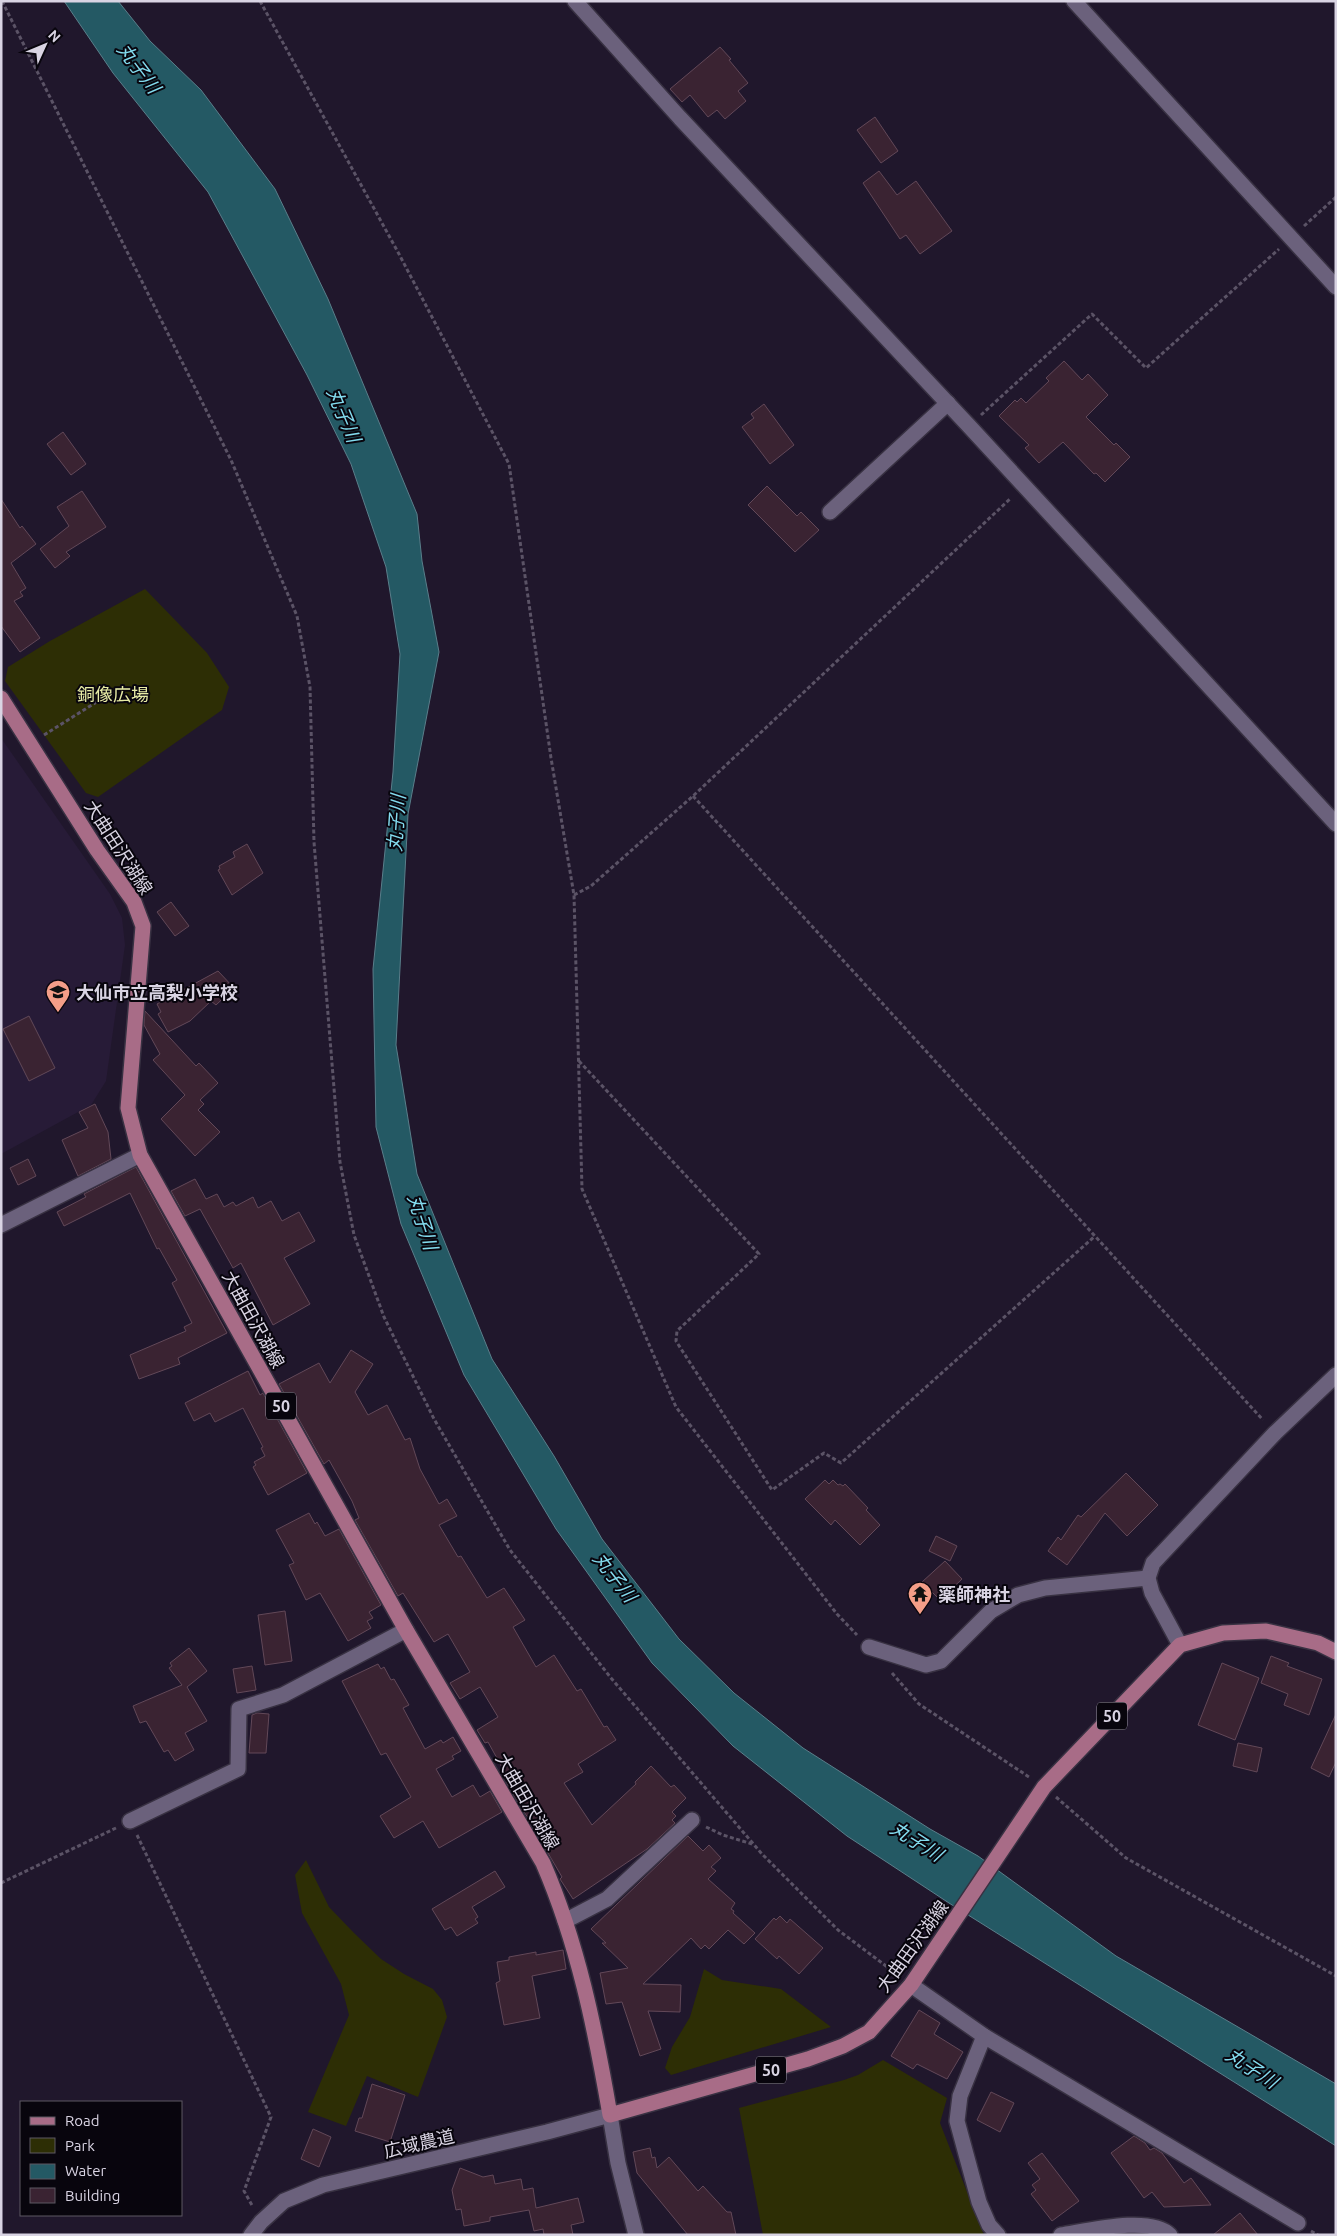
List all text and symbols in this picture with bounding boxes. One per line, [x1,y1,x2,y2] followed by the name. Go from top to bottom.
[20,20,70,70] north arrow
[45,27,64,45] text: N
[113,39,166,99] water label: 丸子川
[323,384,366,447] water label: 丸子川
[77,684,149,704] park label: 銅像広場
[383,792,409,852] water label: 丸子川
[81,796,157,898] street label: 大曲田沢湖線
[45,979,71,1013] school or university icon: 大仙市立高梨小学校
[76,982,238,1002] place label: 大仙市立高梨小学校
[404,1191,443,1254] water label: 丸子川
[219,1267,289,1371] street label: 大曲田沢湖線
[266,1392,296,1420] road number: 50
[589,1548,642,1608] water label: 丸子川
[907,1581,933,1615] temple icon: 薬師神社
[938,1584,1010,1604] place label: 薬師神社
[1097,1702,1127,1730] road number: 50
[492,1749,564,1853] street label: 大曲田沢湖線
[887,1817,949,1866] water label: 丸子川
[872,1896,952,1996] street label: 大曲田沢湖線
[1222,2043,1284,2094] water label: 丸子川
[756,2056,786,2084] road number: 50
[20,2101,182,2216] legend
[65,2112,100,2129] text: Road
[382,2125,456,2161] street label: 広域農道
[65,2137,95,2154] text: Park
[65,2162,106,2179] text: Water
[65,2187,120,2204] text: Building

